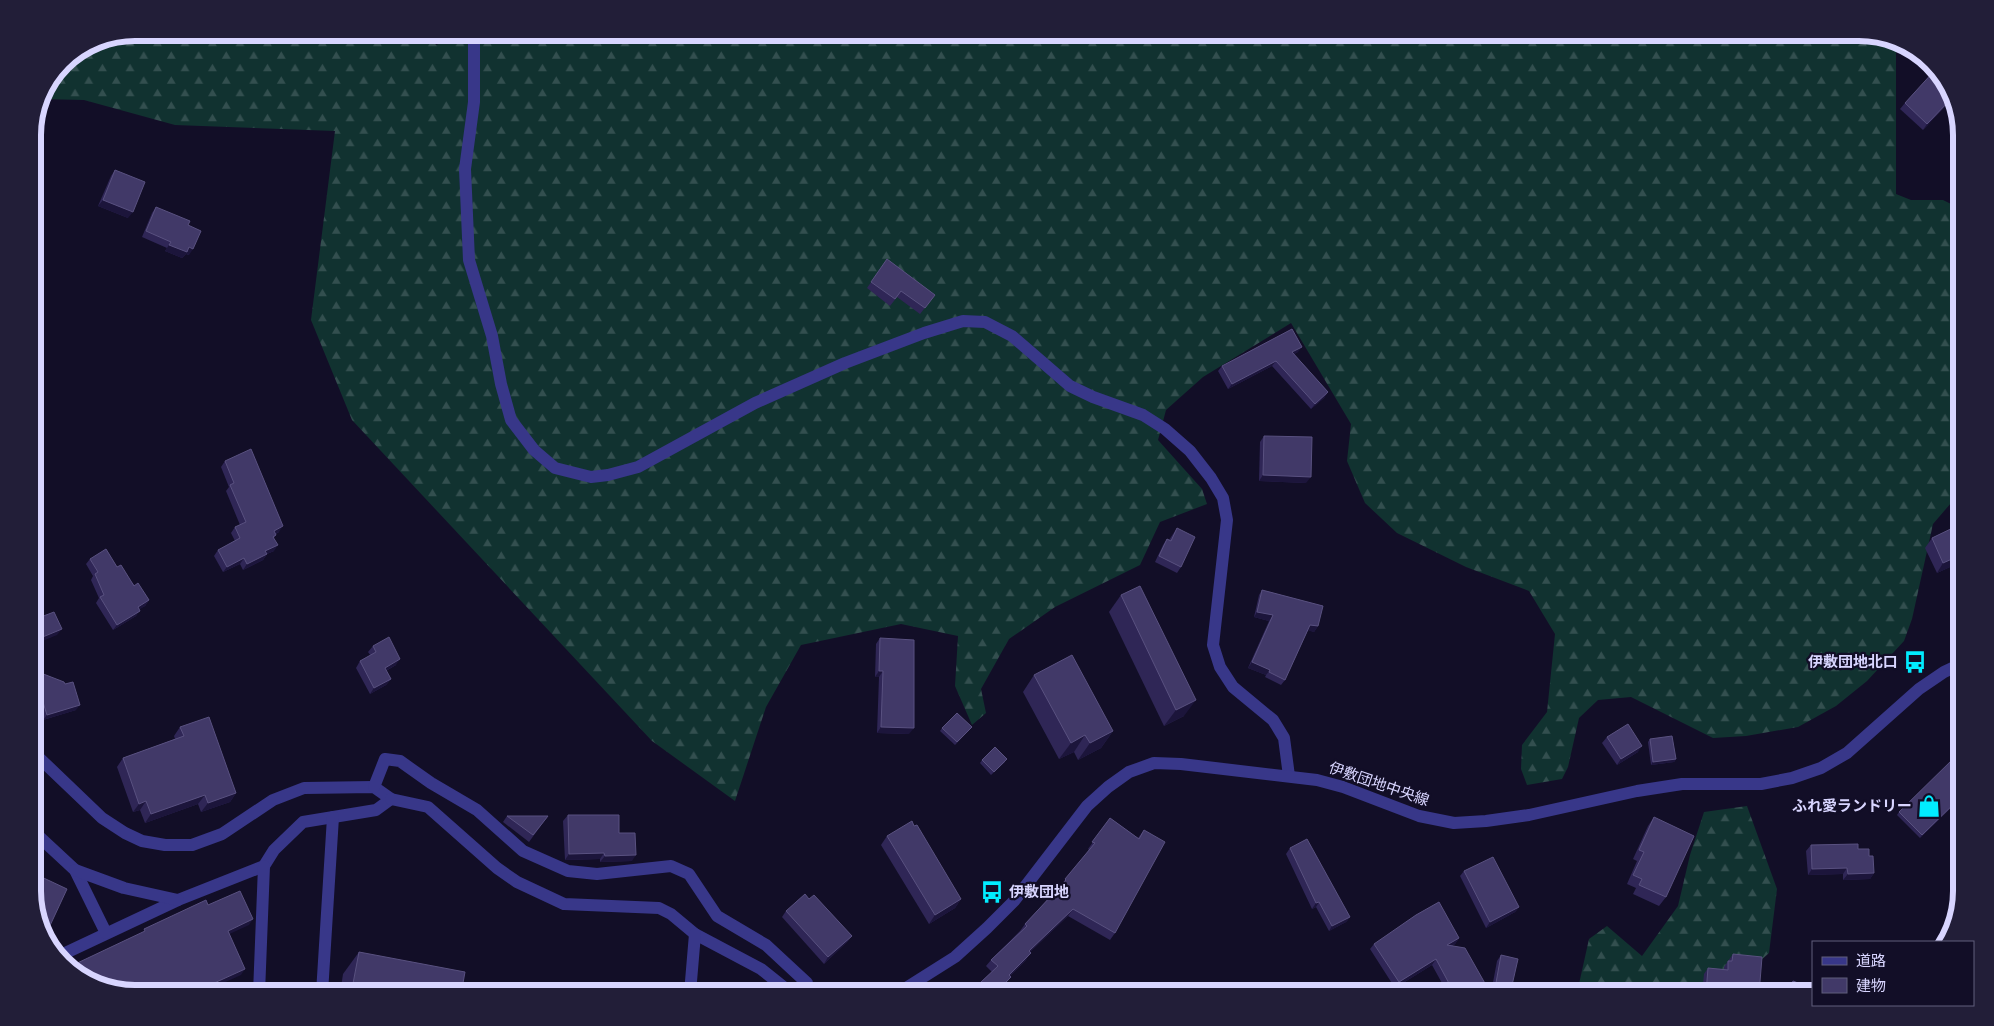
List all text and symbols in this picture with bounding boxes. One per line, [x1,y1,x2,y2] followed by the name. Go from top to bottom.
[1902,649,1928,675] bus stop icon: 伊敷団地北口
[1808,653,1898,670] place label: 伊敷団地北口
[1327,758,1432,809] street label: 伊敷団地中央線
[1916,793,1942,819] shop icon: ふれ愛ランドリー
[1792,798,1912,814] place label: ふれ愛ランドリー
[979,879,1005,905] bus stop icon: 伊敷団地
[1009,883,1069,900] place label: 伊敷団地
[1812,941,1974,1006] legend
[1856,953,1886,969] text: 道路
[1856,978,1886,994] text: 建物

